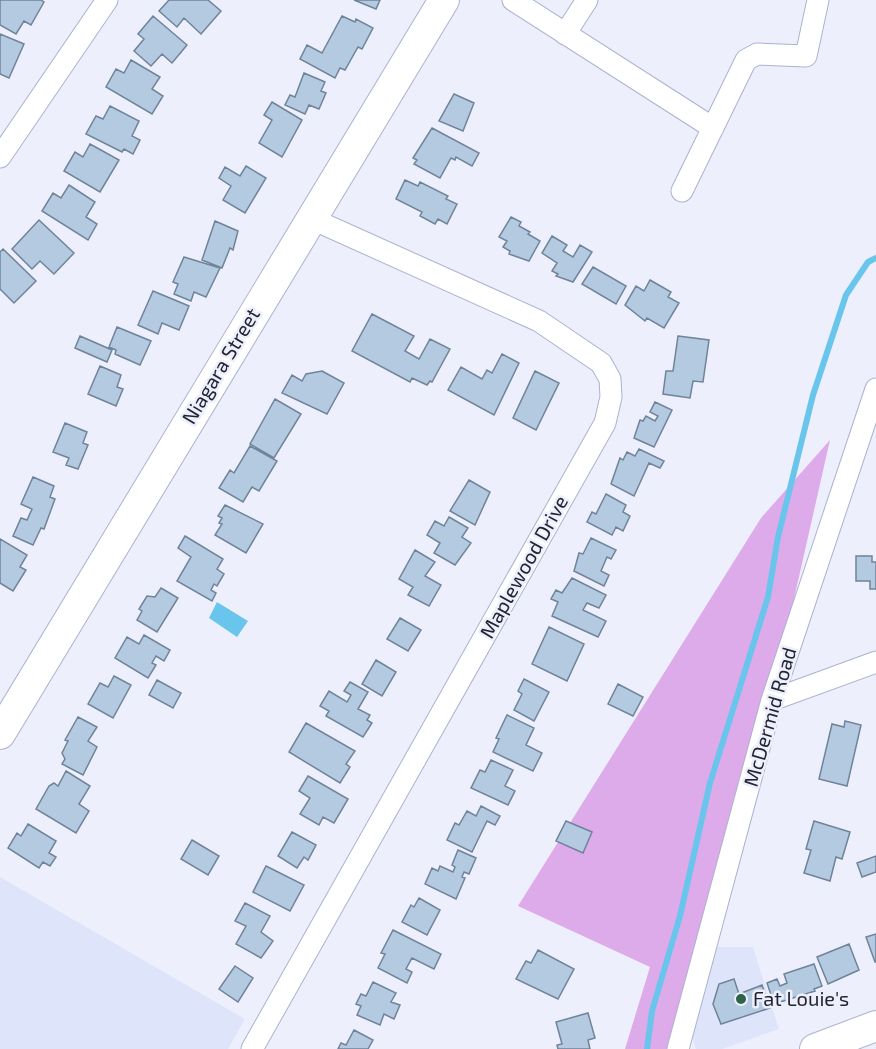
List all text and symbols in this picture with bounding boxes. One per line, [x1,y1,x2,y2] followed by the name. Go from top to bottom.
[176,303,264,428] street label: Niagara Street
[474,491,572,642] street label: Maplewood Drive
[738,644,800,789] street label: McDermid Road
[753,986,849,1010] place label: Fat Louie's
[734,992,748,1006] marker: Fat Louie's

